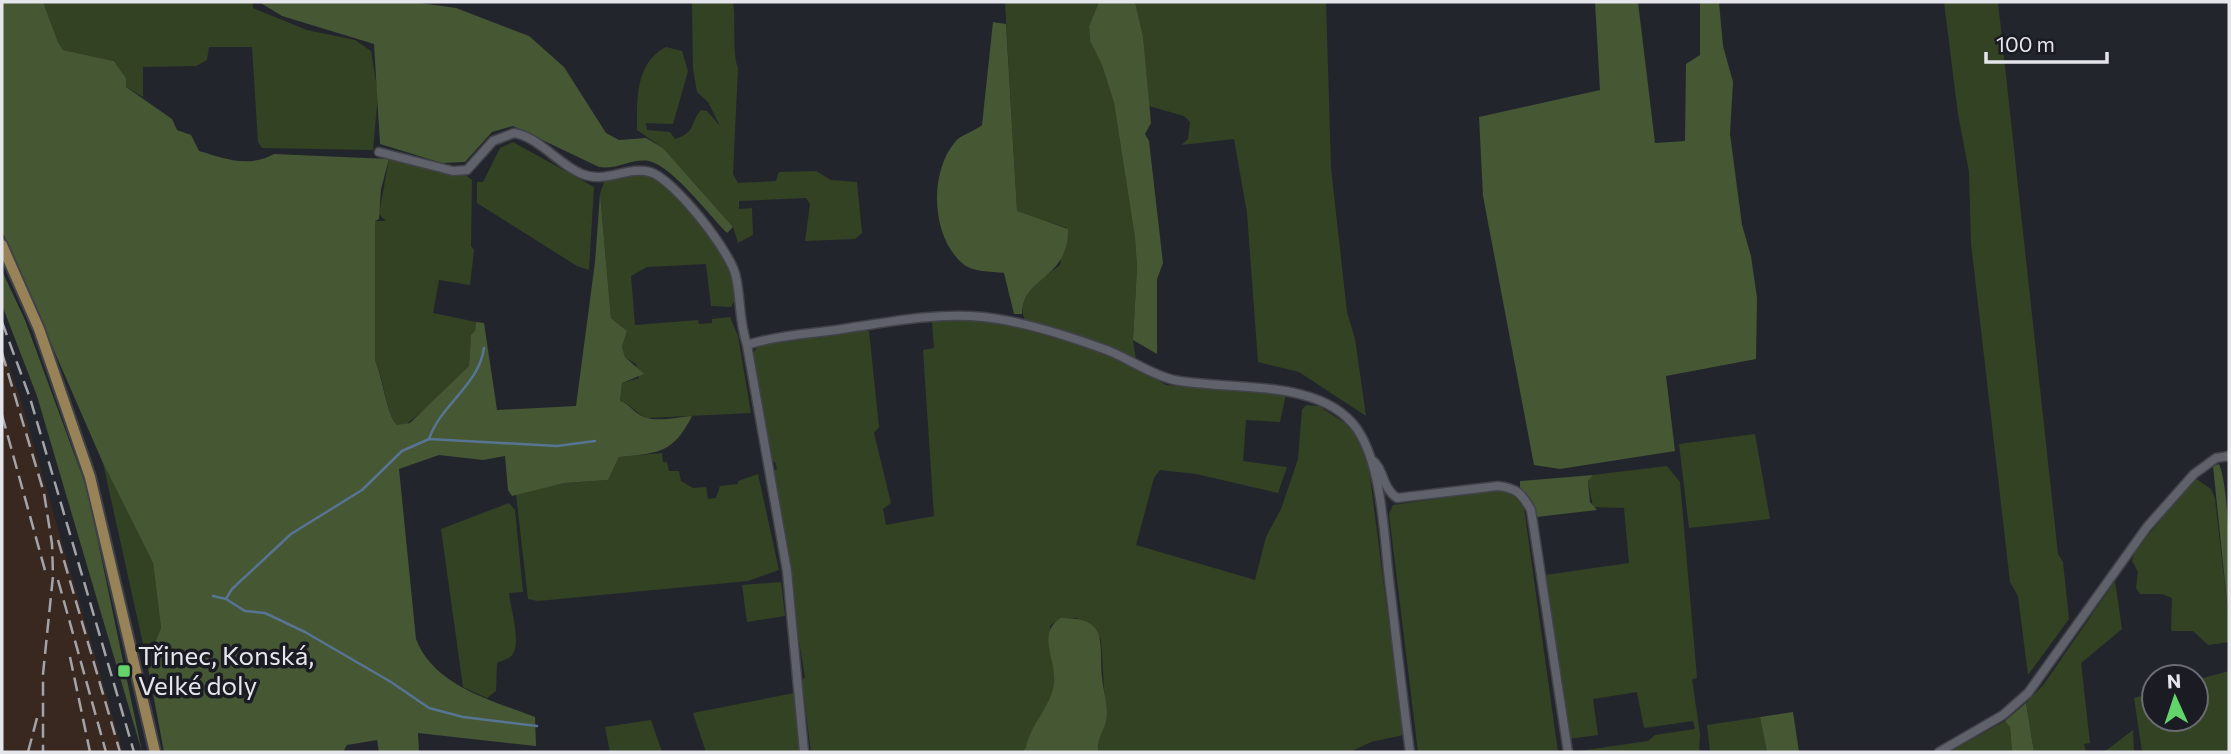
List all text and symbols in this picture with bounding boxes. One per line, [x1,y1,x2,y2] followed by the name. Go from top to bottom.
[1986,21,2107,65] scale bar
[1996,31,2055,56] text: 100 m
[138,639,314,700] place label: Třinec, Konská, Velké doly
[116,663,132,679] marker: Třinec, Konská, Velké doly
[2140,663,2210,733] north arrow
[2166,669,2182,692] text: N

